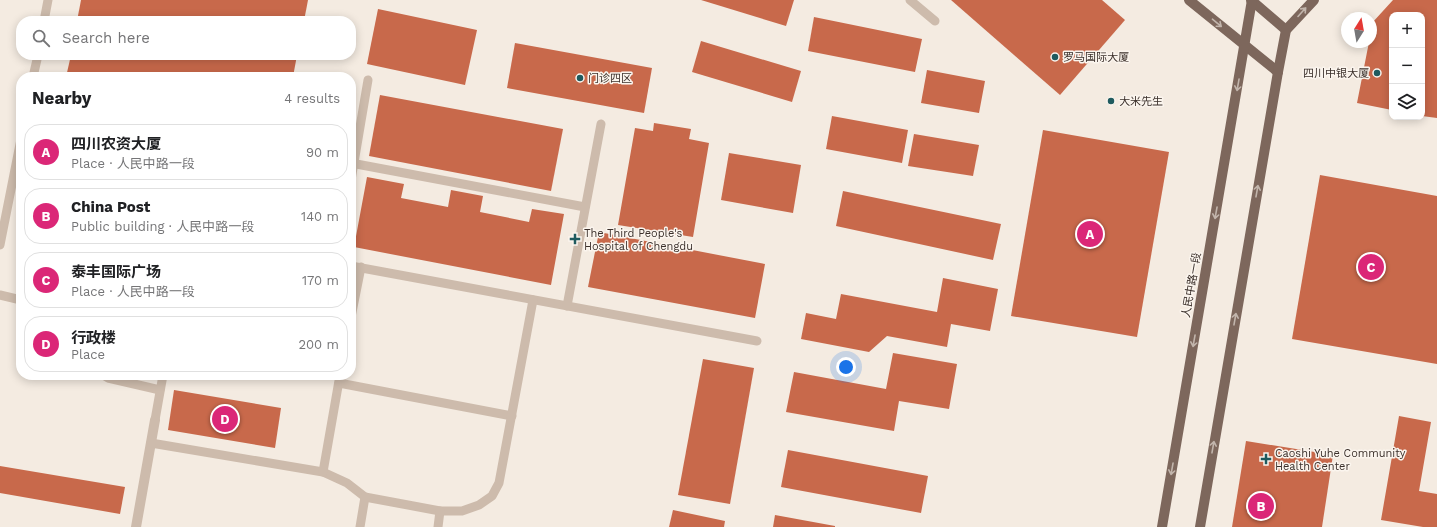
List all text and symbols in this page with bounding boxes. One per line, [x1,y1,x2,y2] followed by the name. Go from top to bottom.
[1298,7,1307,18] one-way arrow
[1341,12,1377,48] north arrow
[1389,12,1425,120] map controls
[1389,12,1425,48] button: +
[16,16,356,60] search box
[1211,19,1222,28] one-way arrow
[30,27,52,49] icon: search
[62,29,150,47] text: Search here
[1389,48,1425,84] button: −
[1063,51,1129,64] place label: 罗马国际大厦
[1050,52,1060,62] marker: 罗马国际大厦
[1303,67,1369,80] place label: 四川中银大厦
[1372,68,1382,78] marker: 四川中银大厦
[588,72,632,85] place label: 门诊四区
[575,73,585,83] marker: 门诊四区
[1234,78,1242,91] one-way arrow
[1389,84,1425,120] button: layers
[32,88,91,108] text: Nearby
[284,91,340,106] text: 4 results
[1119,95,1163,108] place label: 大米先生
[1106,96,1116,106] marker: 大米先生
[71,135,161,153] text: 四川农资大厦
[42,145,50,160] text: A
[306,145,339,160] text: 90 m
[71,156,195,171] text: Place · 人民中路一段
[1253,185,1261,198] one-way arrow
[71,198,150,216] text: China Post
[1212,206,1220,219] one-way arrow
[42,209,50,224] text: B
[301,209,339,224] text: 140 m
[71,219,254,234] text: Public building · 人民中路一段
[1077,219,1103,249] pin: A
[584,227,693,253] place label: The Third People's Hospital of Chengdu
[569,233,581,245] marker: The Third People's Hospital of Chengdu
[1179,251,1204,319] street label: 人民中路一段
[1358,252,1384,282] pin: C
[71,263,161,281] text: 泰丰国际广场
[42,273,50,288] text: C
[302,273,339,288] text: 170 m
[71,284,195,299] text: Place · 人民中路一段
[1232,313,1240,326] one-way arrow
[71,329,116,347] text: 行政楼
[1190,334,1198,347] one-way arrow
[41,337,51,352] text: D
[298,337,339,352] text: 200 m
[71,347,105,362] text: Place
[836,357,856,377] your location
[212,404,238,434] pin: D
[1210,441,1218,454] one-way arrow
[1275,447,1406,473] place label: Caoshi Yuhe Community Health Center
[1260,453,1272,465] marker: Caoshi Yuhe Community Health Center
[1168,462,1176,475] one-way arrow
[1248,491,1274,521] pin: B

